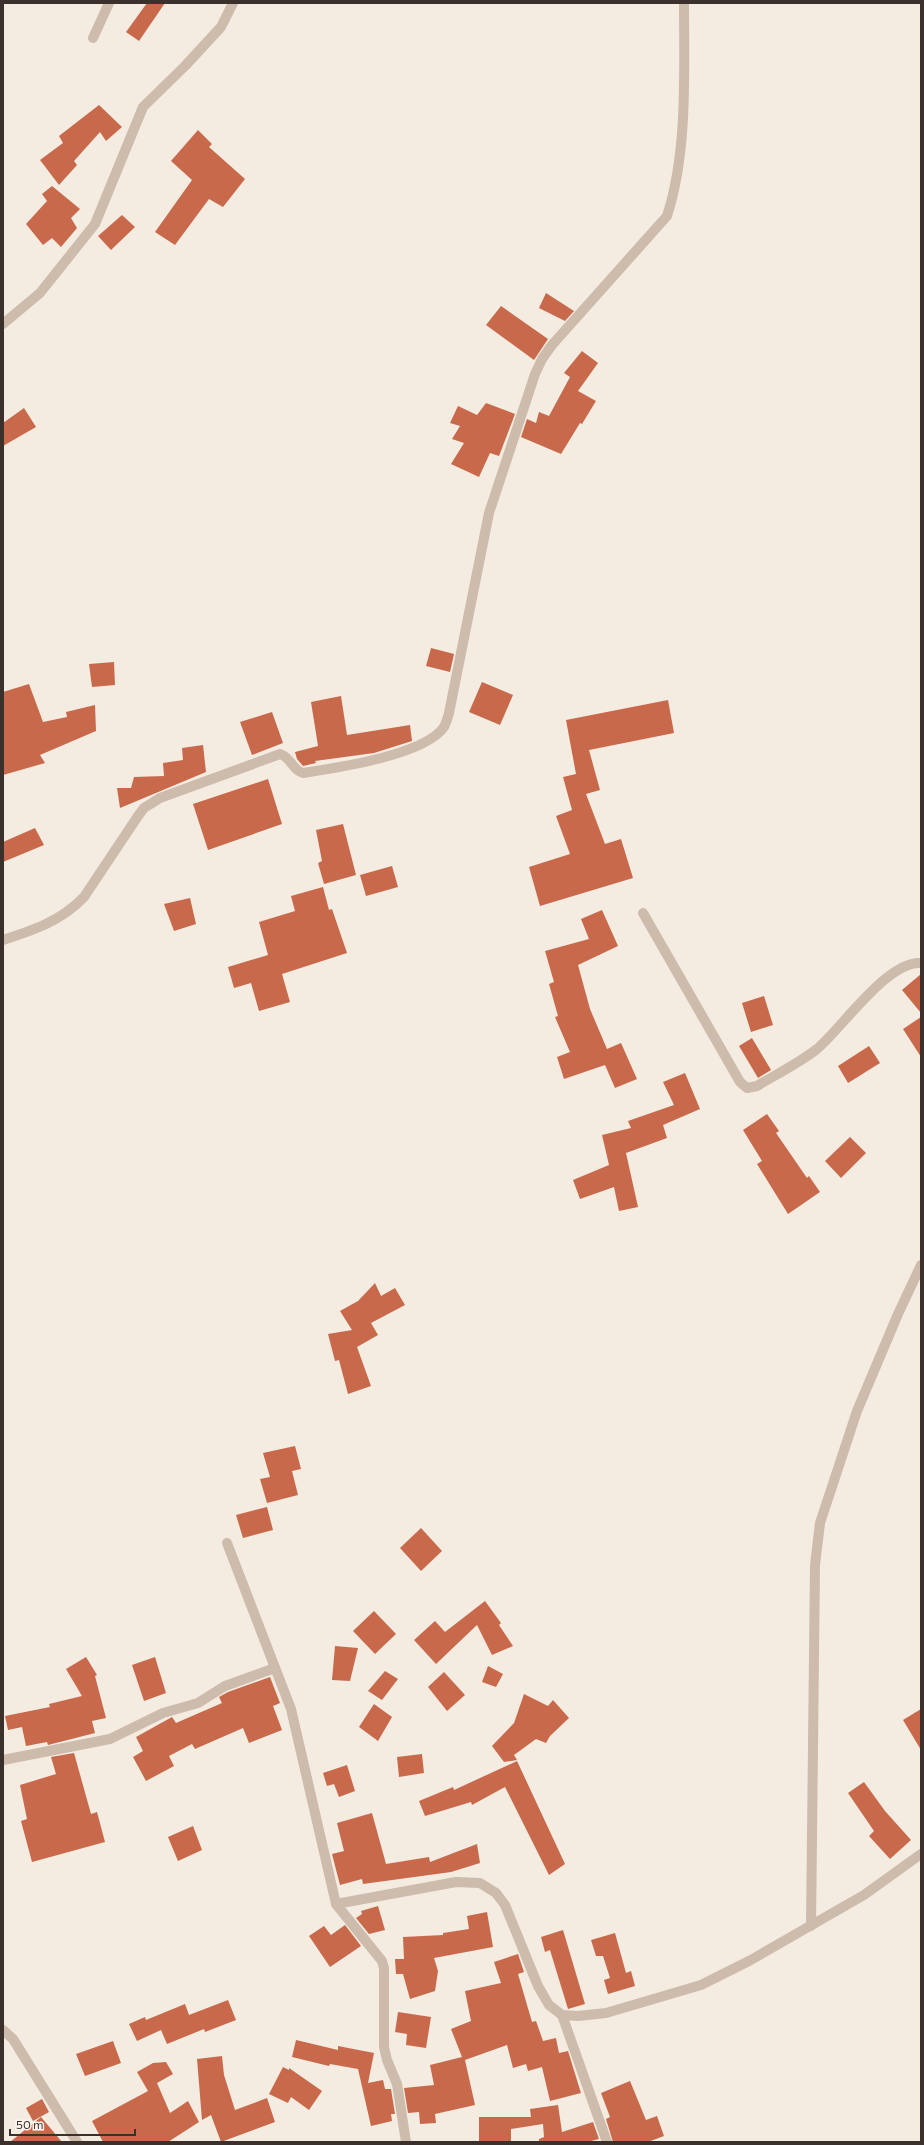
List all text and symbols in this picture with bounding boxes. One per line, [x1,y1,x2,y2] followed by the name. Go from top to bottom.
[10,2111,135,2137] scale bar
[16,2117,44,2131] text: 50 m

